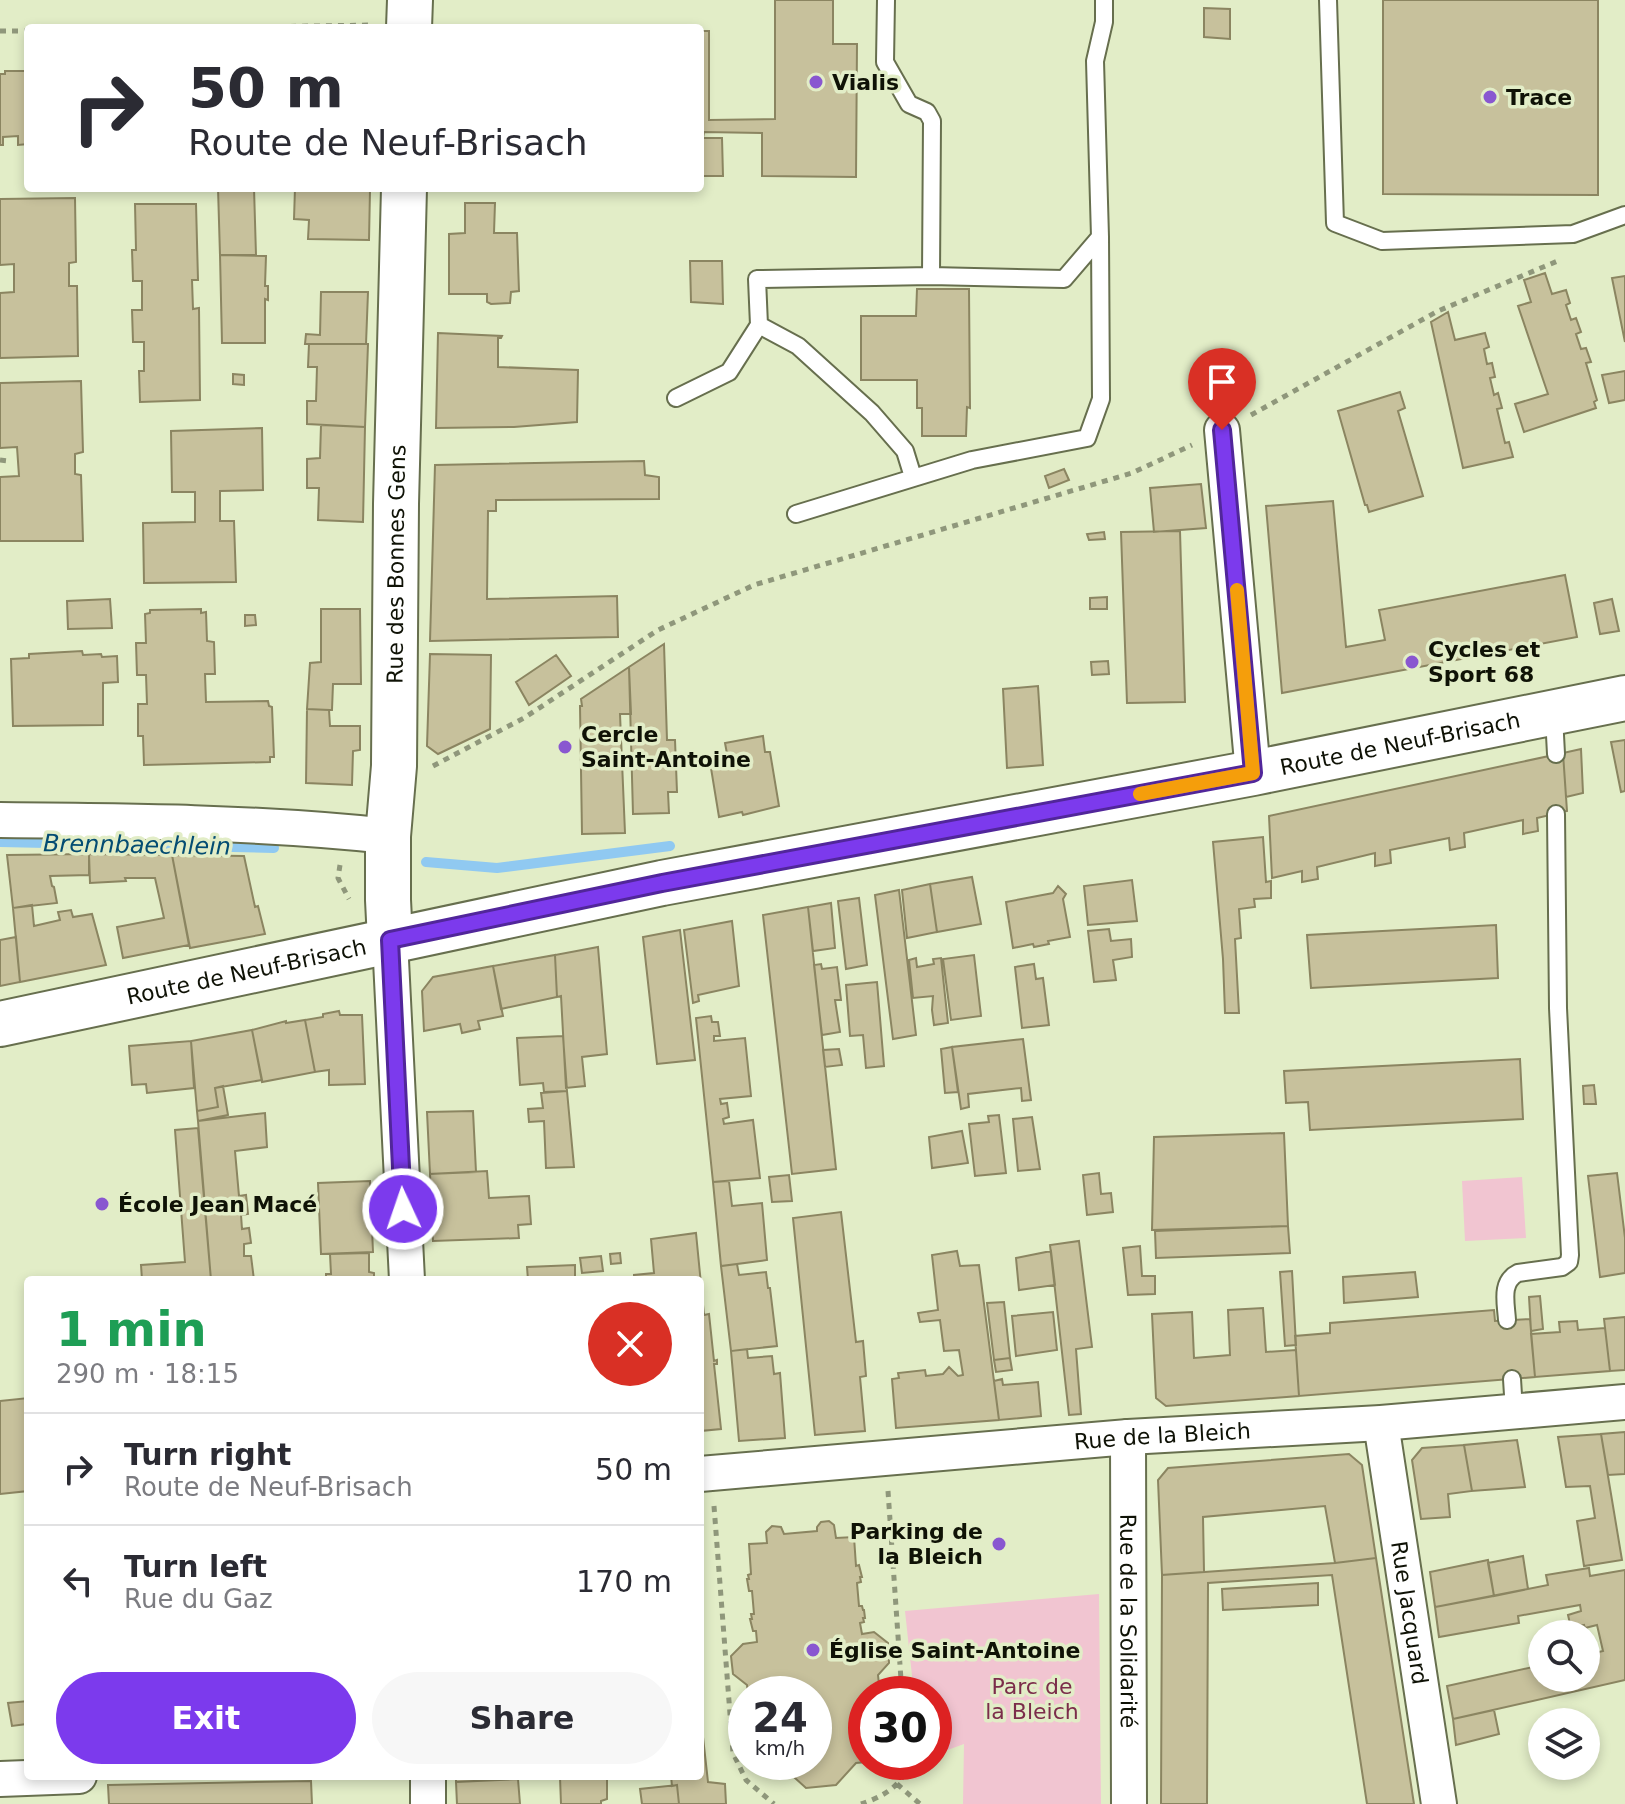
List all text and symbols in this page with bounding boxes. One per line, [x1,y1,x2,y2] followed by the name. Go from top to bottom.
[188,55,344,120] text: 50 m
[56,56,160,160] icon: right
[832,70,899,95] place label: Vialis
[807,73,825,91] marker: Vialis
[1506,85,1572,110] place label: Trace
[1481,88,1499,106] marker: Trace
[188,122,588,163] text: Route de Neuf-Brisach
[1188,348,1256,430] pin
[1200,360,1244,404] icon: arrive
[382,444,410,684] street label: Rue des Bonnes Gens
[1428,637,1541,687] place label: Cycles et Sport 68
[1403,653,1421,671] marker: Cycles et Sport 68
[1278,707,1522,780] street label: Route de Neuf-Brisach
[581,722,751,772] place label: Cercle Saint-Antoine
[556,738,574,756] marker: Cercle Saint-Antoine
[43,829,231,861] water label: Brennbaechlein
[124,934,369,1009] street label: Route de Neuf-Brisach
[361,1167,445,1251] position arrow
[118,1192,317,1217] place label: École Jean Macé
[93,1195,111,1213] marker: École Jean Macé
[56,1301,207,1357] text: 1 min
[588,1302,672,1386] button: close
[56,1359,239,1389] text: 290 m · 18:15
[1073,1418,1251,1454] street label: Rue de la Bleich
[124,1437,291,1472] text: Turn right
[56,1447,100,1491] icon: right
[595,1452,672,1487] text: 50 m
[124,1472,413,1502] text: Route de Neuf-Brisach
[1116,1514,1141,1728] street label: Rue de la Solidarité
[850,1519,983,1569] place label: Parking de la Bleich
[990,1535,1008,1553] marker: Parking de la Bleich
[1387,1539,1433,1686] street label: Rue Jacquard
[124,1549,267,1584] text: Turn left
[56,1559,100,1603] icon: left
[576,1564,672,1599] text: 170 m
[124,1584,273,1614] text: Rue du Gaz
[1528,1620,1600,1780] map controls
[1528,1620,1600,1692] button: search
[829,1638,1081,1663] place label: Église Saint-Antoine
[804,1641,822,1659] marker: Église Saint-Antoine
[56,1672,356,1764] button: Exit
[372,1672,672,1764] button: Share
[985,1674,1079,1724] park label: Parc de la Bleich
[848,1676,952,1780] speed limit sign: 30
[752,1695,808,1741] text: 24
[1528,1708,1600,1780] button: layers
[755,1736,805,1760] text: km/h

